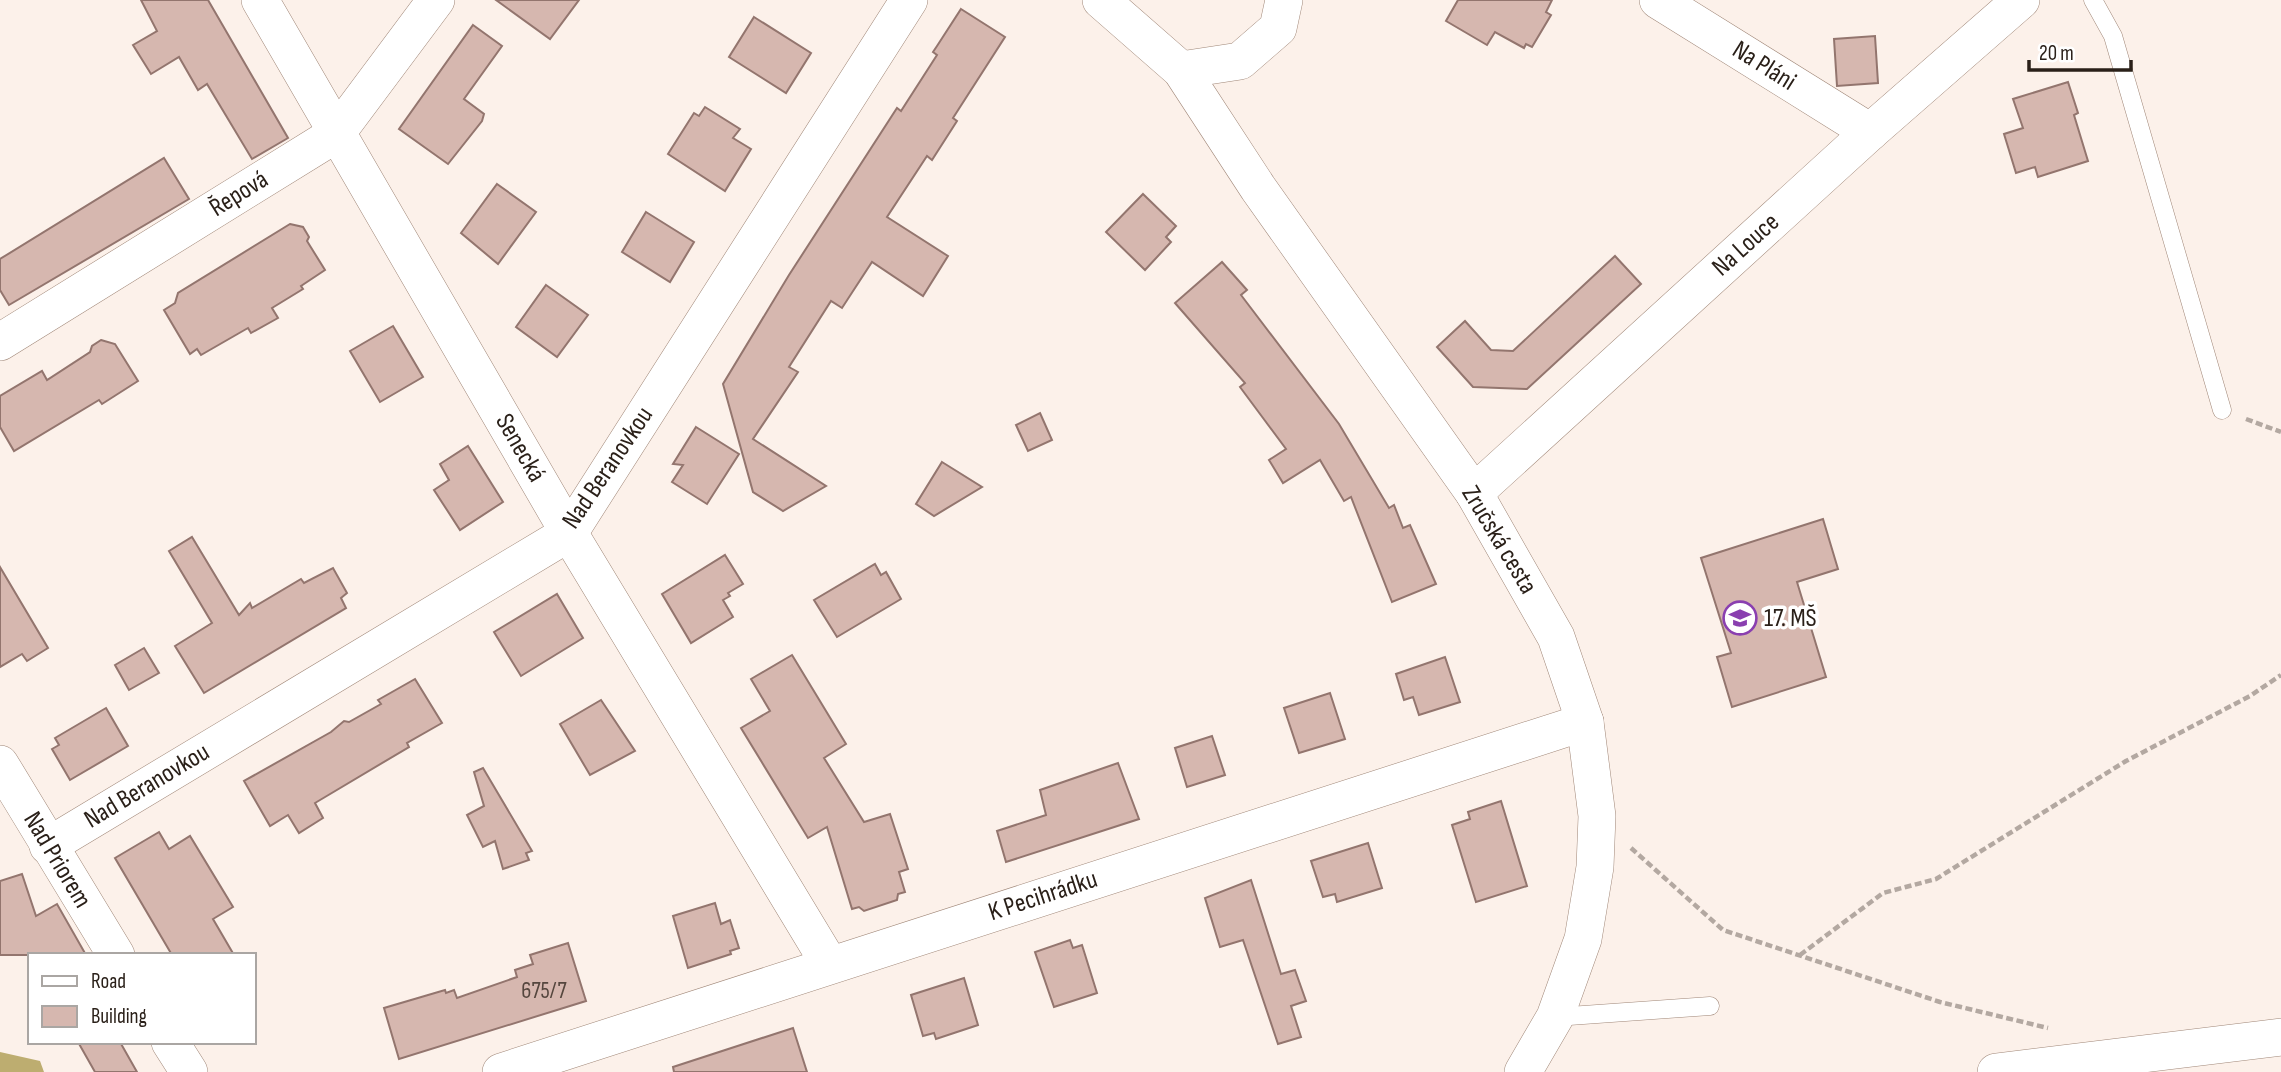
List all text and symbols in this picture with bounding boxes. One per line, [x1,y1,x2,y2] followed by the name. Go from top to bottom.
[2029,28,2130,72] scale bar
[1726,35,1802,97] street label: Na Pláni
[2039,41,2074,66] text: 20 m
[204,164,274,224] street label: Řepová
[1706,207,1786,283] street label: Na Louce
[556,401,660,535] street label: Nad Beranovkou
[488,408,552,488] street label: Senecká
[1455,480,1543,600] street label: Zručská cesta
[1721,599,1759,637] school or university icon: 17. MŠ
[1764,603,1817,634] place label: 17. MŠ
[79,737,215,835] street label: Nad Beranovkou
[16,806,98,914] street label: Nad Priorem
[985,864,1101,928] street label: K Pecihrádku
[28,953,256,1044] legend
[91,969,126,994] text: Road
[521,977,567,1005] house number: 675/7
[91,1004,147,1029] text: Building

